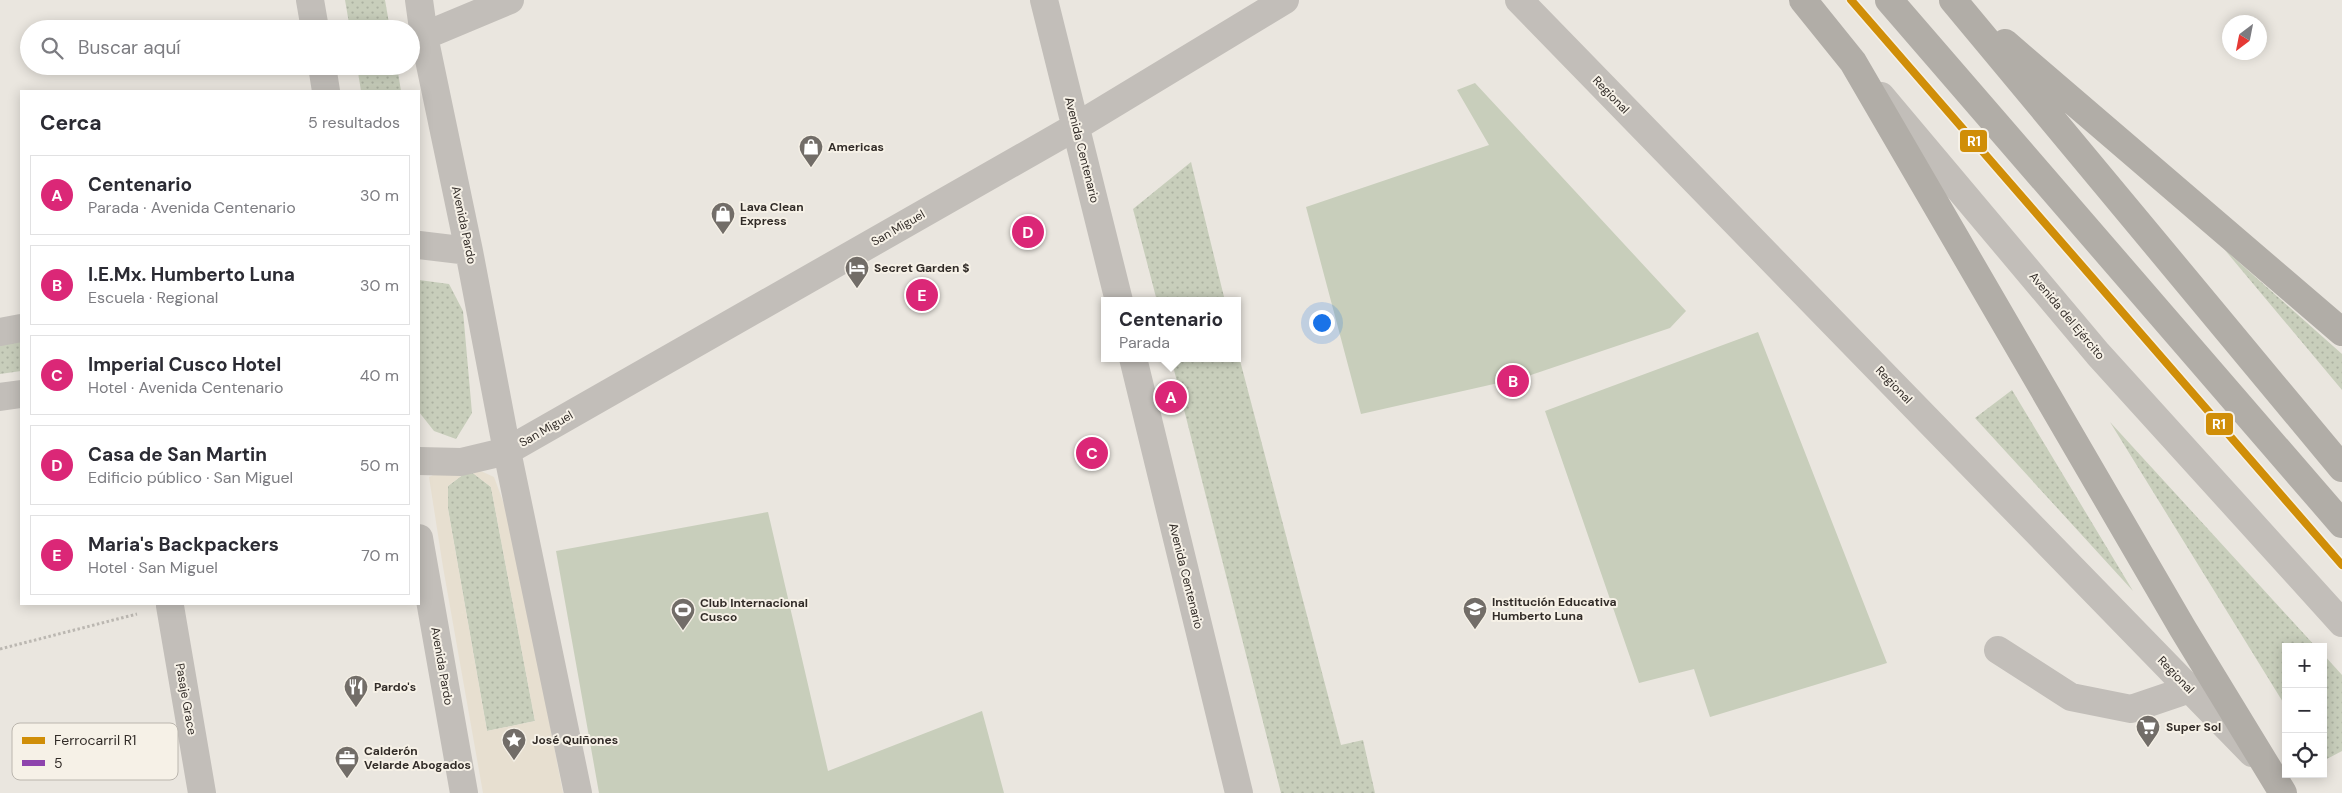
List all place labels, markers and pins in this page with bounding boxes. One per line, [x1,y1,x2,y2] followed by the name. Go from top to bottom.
[798,134,824,168] shop icon: Americas
[828,139,884,155] place label: Americas
[740,199,804,229] place label: Lava Clean Express
[710,201,736,235] shop icon: Lava Clean Express
[1012,213,1044,251] pin: D
[844,255,870,289] hotel icon: Secret Garden $
[874,260,969,276] place label: Secret Garden $
[906,276,938,314] pin: E
[1497,362,1529,400] pin: B
[1155,378,1187,416] pin: A
[1076,434,1108,472] pin: C
[1492,594,1617,624] place label: Institución Educativa Humberto Luna
[700,595,808,625] place label: Club Internacional Cusco
[1462,596,1488,630] school or university icon: Institución Educativa Humberto Luna
[670,597,696,631] sports icon: Club Internacional Cusco
[343,674,369,708] restaurant icon: Pardo's
[374,679,416,695] place label: Pardo's
[2135,714,2161,748] supermarket icon: Super Sol
[2166,719,2221,735] place label: Super Sol
[501,727,527,761] place icon: José Quiñones
[532,732,618,748] place label: José Quiñones
[364,743,471,773] place label: Calderón Velarde Abogados
[334,745,360,779] office icon: Calderón Velarde Abogados

